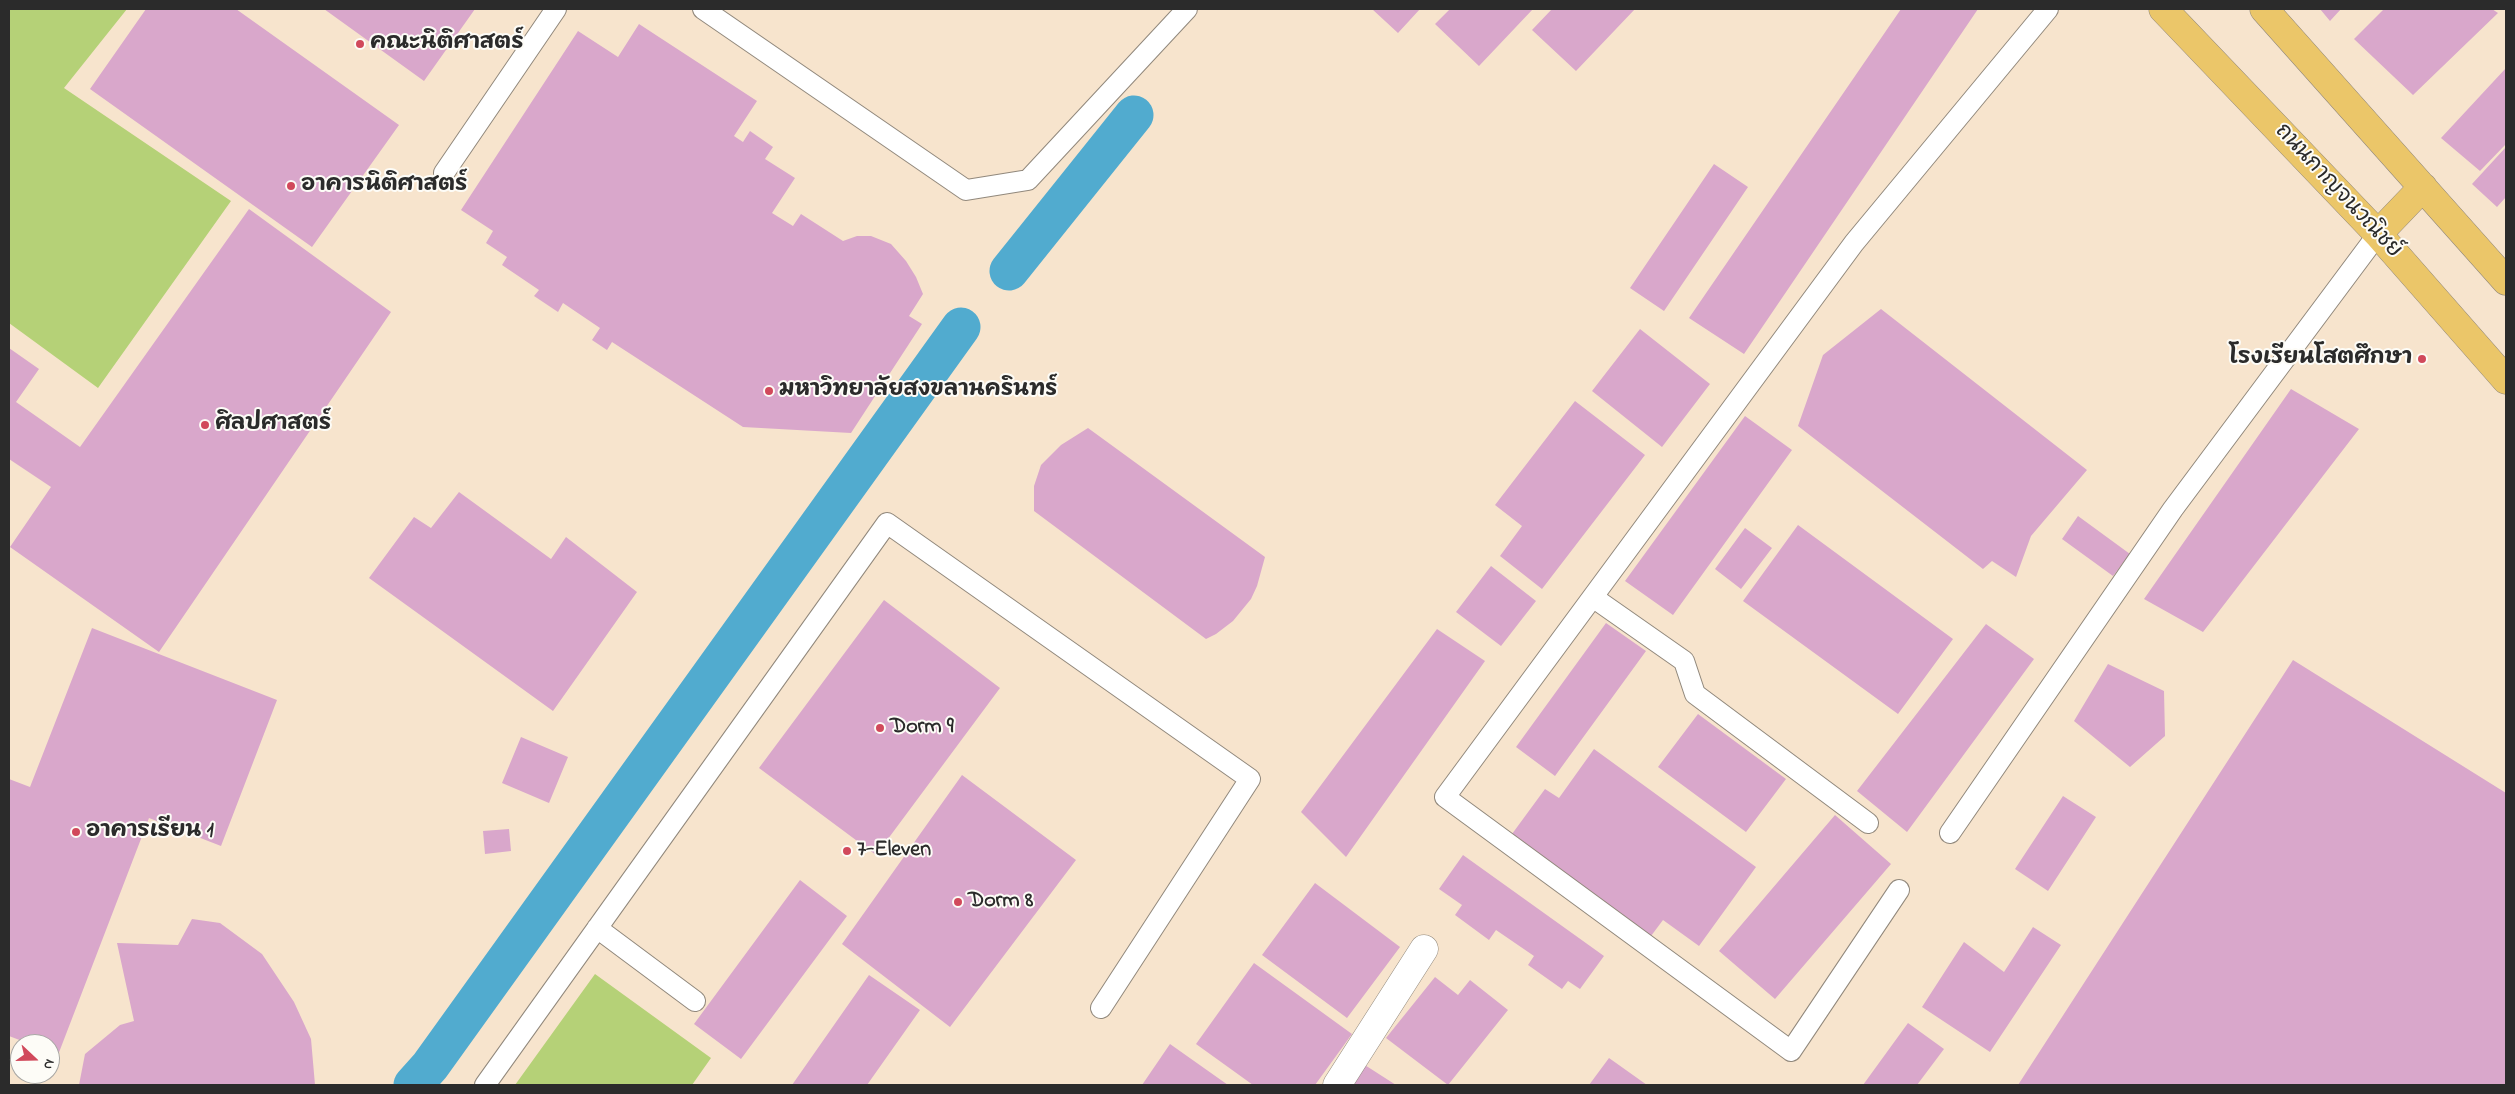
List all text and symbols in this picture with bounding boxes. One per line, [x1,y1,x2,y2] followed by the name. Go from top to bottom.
[370,31,524,57] place label: คณะนิติศาสตร์
[354,38,366,50] marker: คณะนิติศาสตร์
[2268,119,2406,265] street label: ถนนกาญจนวณิชย์
[301,173,467,199] place label: อาคารนิติศาสตร์
[285,180,297,192] marker: อาคารนิติศาสตร์
[2229,346,2412,372] place label: โรงเรียนโสตศึกษา
[2416,353,2428,365] marker: โรงเรียนโสตศึกษา
[779,378,1057,404] place label: มหาวิทยาลัยสงขลานครินทร์
[763,385,775,397] marker: มหาวิทยาลัยสงขลานครินทร์
[215,412,331,438] place label: ศิลปศาสตร์
[199,419,211,431] marker: ศิลปศาสตร์
[890,715,954,741] place label: Dorm 9
[874,722,886,734] marker: Dorm 9
[86,819,214,845] place label: อาคารเรียน 1
[70,826,82,838] marker: อาคารเรียน 1
[857,838,931,864] place label: 7-Eleven
[841,845,853,857] marker: 7-Eleven
[968,889,1033,915] place label: Dorm 8
[952,896,964,908] marker: Dorm 8
[10,1034,60,1084] north arrow
[37,1056,60,1072] text: N

